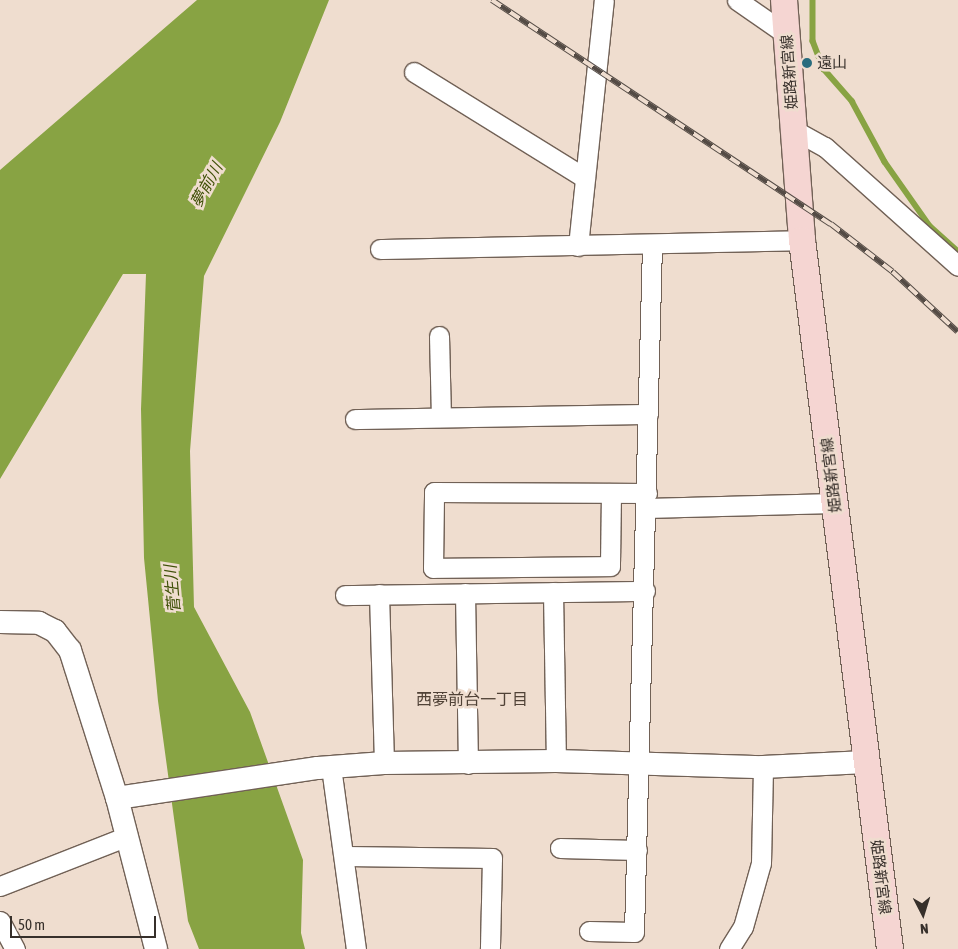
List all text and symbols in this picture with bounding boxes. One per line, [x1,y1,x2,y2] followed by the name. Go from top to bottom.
[777,34,801,110] street label: 姫路新宮線
[817,54,847,72] place label: 遠山
[801,57,813,69] marker: 遠山
[186,159,226,211] water label: 夢前川
[817,437,845,513] street label: 姫路新宮線
[160,564,184,614] water label: 菅生川
[416,689,528,709] district label: 西夢前台一丁目
[867,839,895,915] street label: 姫路新宮線
[898,889,948,939] north arrow
[12,906,159,938] scale bar
[18,916,45,933] text: 50 m
[920,921,929,937] text: N

